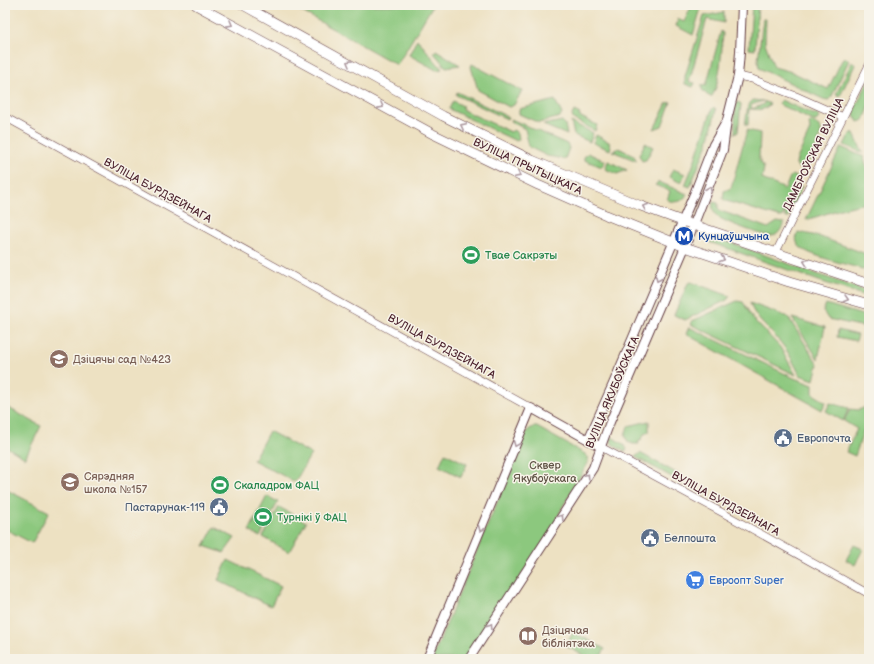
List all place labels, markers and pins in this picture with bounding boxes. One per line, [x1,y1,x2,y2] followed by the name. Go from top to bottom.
[673,225,695,247] metro station icon: Кунцаўшчына
[698,230,770,243] place label: Кунцаўшчына
[460,244,482,266] sports icon: Твае Сакрэты
[485,249,557,262] place label: Твае Сакрэты
[48,348,70,370] school or university icon: Дзіцячы сад №423
[73,353,171,366] place label: Дзіцячы сад №423
[772,427,794,449] public building icon: Европочта
[797,432,852,445] place label: Европочта
[84,470,148,496] place label: Сярэдняя школа №157
[59,471,81,493] school or university icon: Сярэдняя школа №157
[209,474,231,496] sports icon: Скаладром ФАЦ
[234,479,319,492] place label: Скаладром ФАЦ
[208,496,230,518] public building icon: Пастарунак-119
[125,501,205,514] place label: Пастарунак-119
[252,506,274,528] sports icon: Турнікі ў ФАЦ
[277,511,347,524] place label: Турнікі ў ФАЦ
[639,527,661,549] public building icon: Белпошта
[664,532,716,545] place label: Белпошта
[684,569,706,591] supermarket icon: Евроопт Super
[709,574,785,587] place label: Евроопт Super
[542,624,595,650] place label: Дзіцячая бібліятэка
[517,625,539,647] library icon: Дзіцячая бібліятэка

